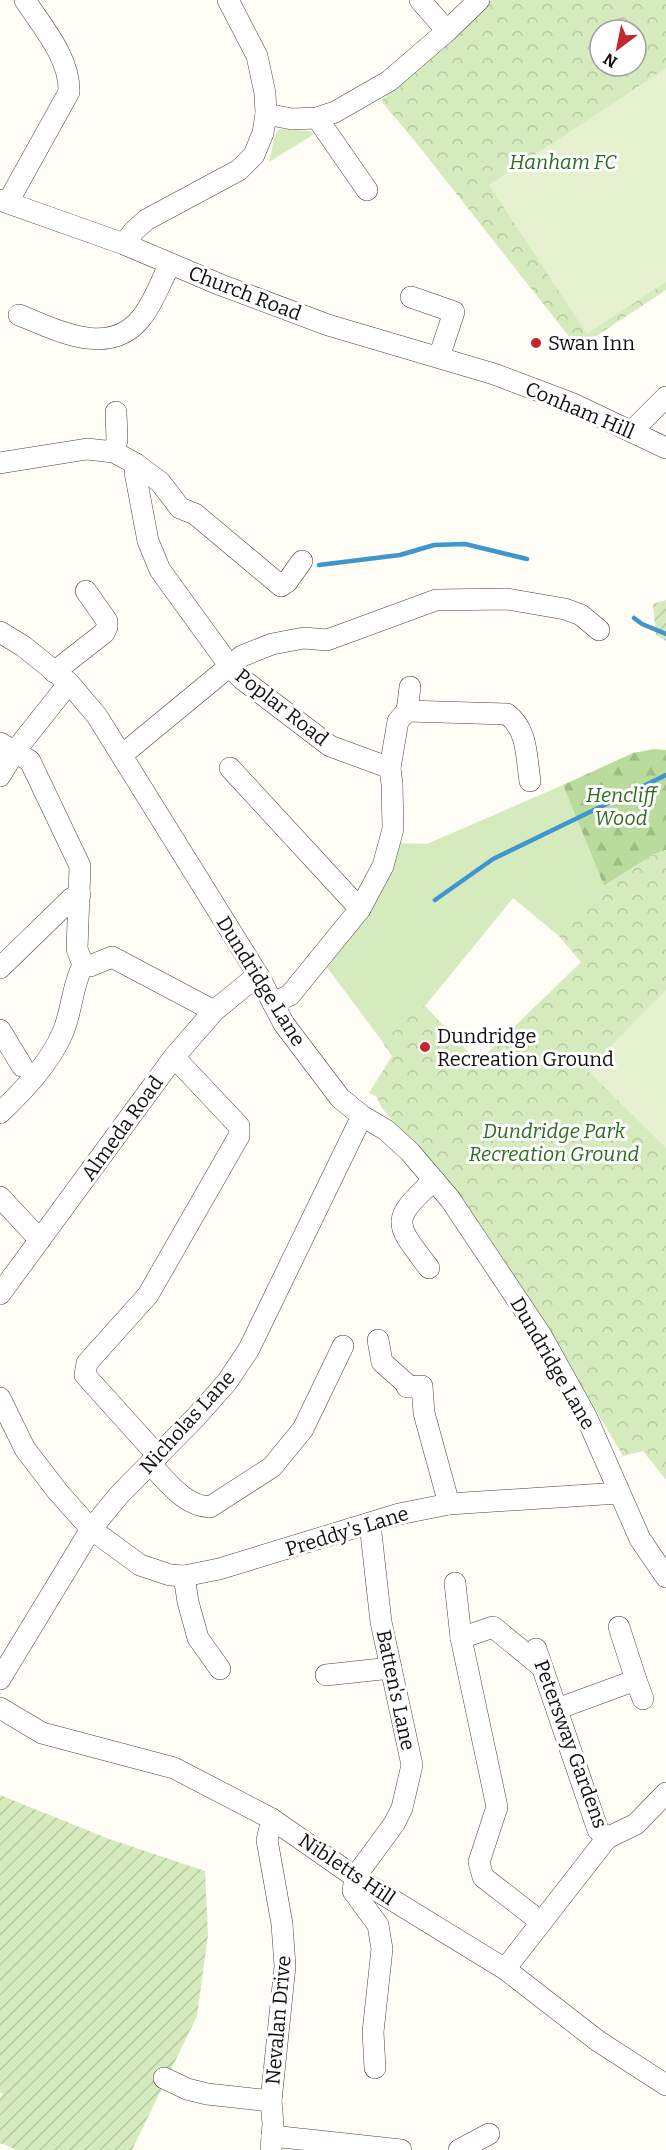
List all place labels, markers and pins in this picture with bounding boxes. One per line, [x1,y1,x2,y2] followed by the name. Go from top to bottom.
[548,331,635,355] place label: Swan Inn
[529,336,543,350] marker: Swan Inn
[437,1024,614,1071] place label: Dundridge Recreation Ground
[418,1040,432,1054] marker: Dundridge Recreation Ground

